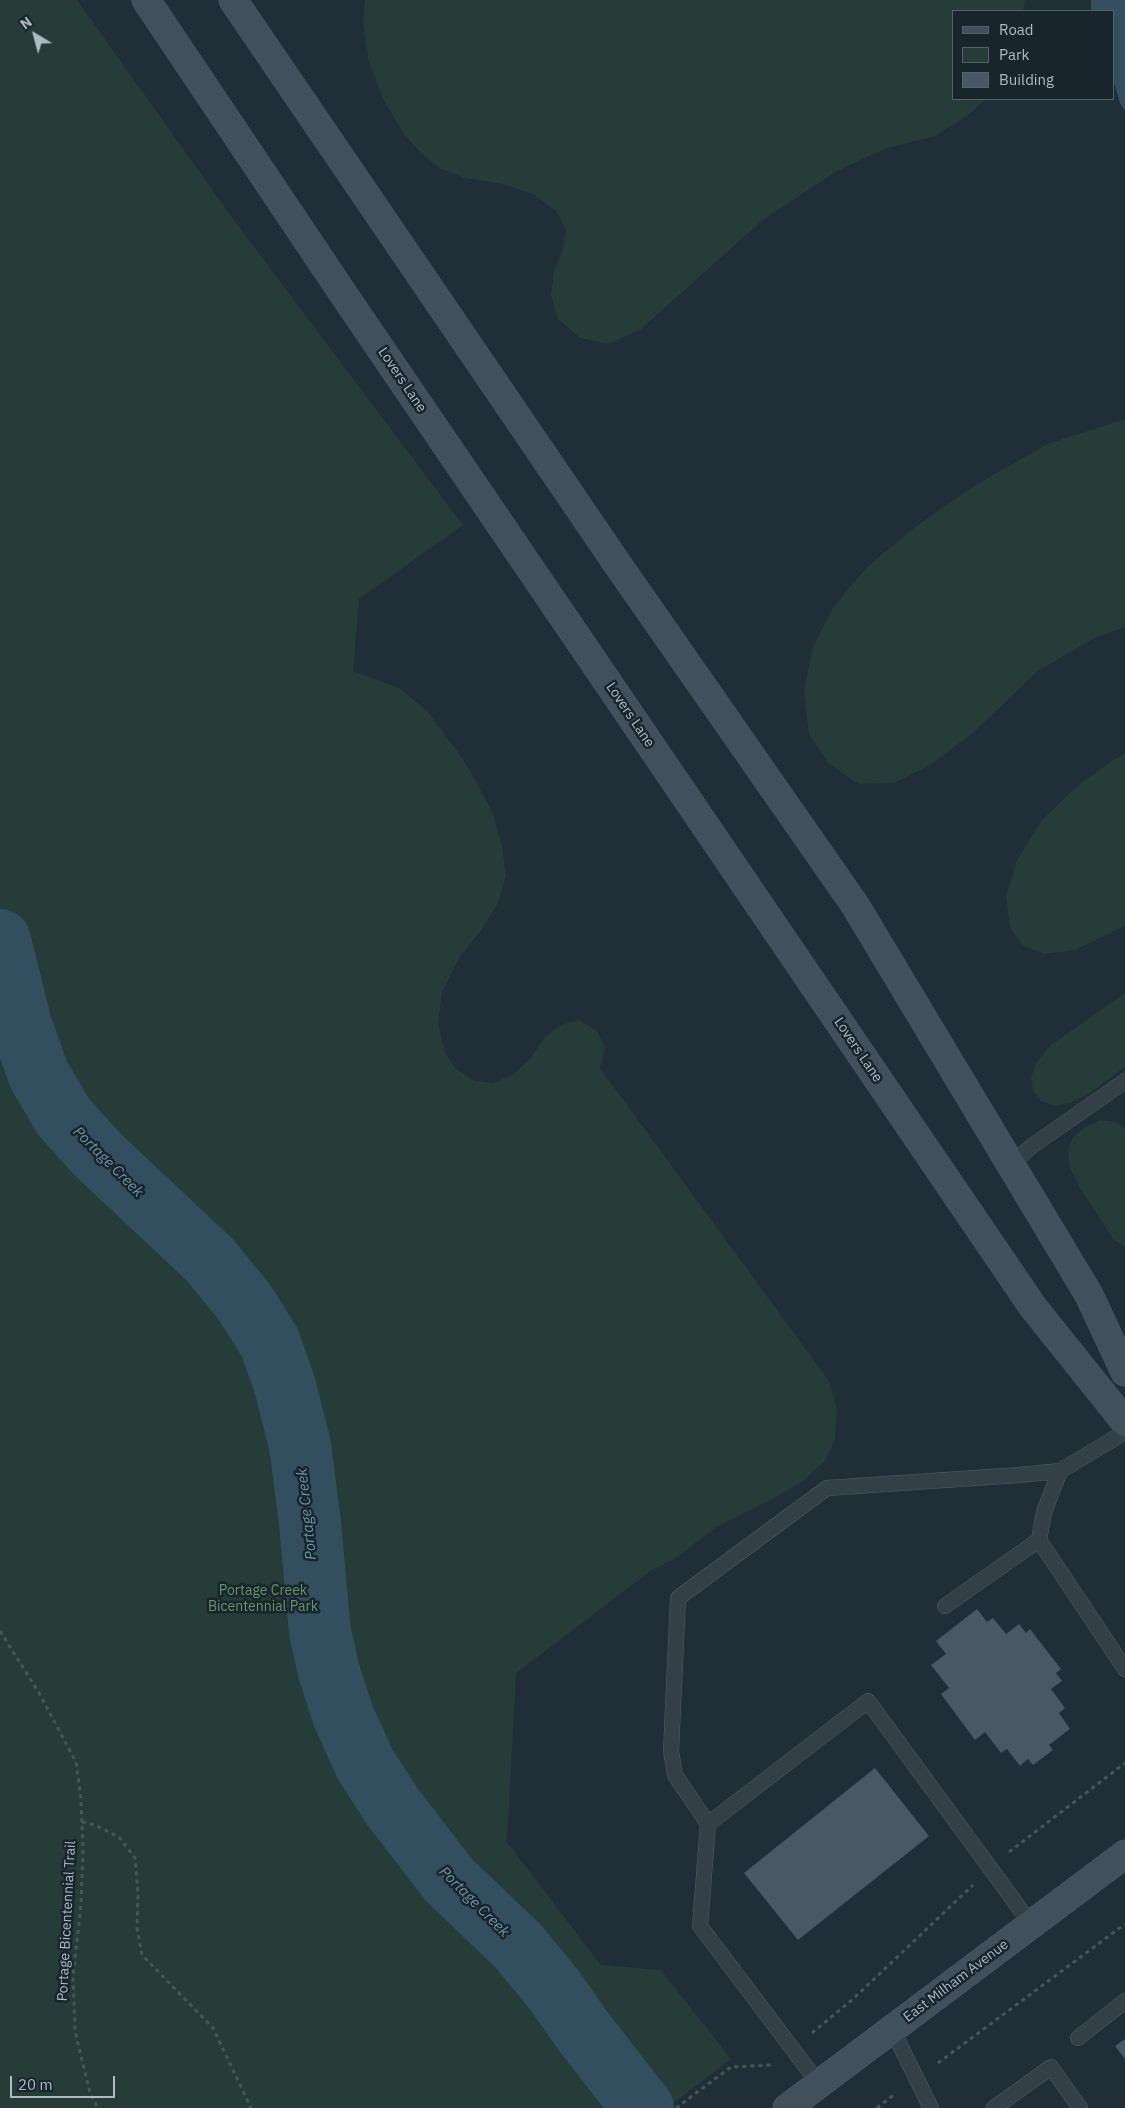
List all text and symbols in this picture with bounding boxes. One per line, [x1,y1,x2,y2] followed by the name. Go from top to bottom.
[10,10,60,60] north arrow
[952,10,1115,100] legend
[17,13,35,33] text: N
[999,20,1034,39] text: Road
[999,45,1029,64] text: Park
[999,70,1054,89] text: Building
[374,344,430,416] street label: Lovers Lane
[602,679,658,751] street label: Lovers Lane
[830,1014,886,1086] street label: Lovers Lane
[69,1123,147,1201] water label: Portage Creek
[293,1467,321,1561] water label: Portage Creek
[208,1583,318,1615] park label: Portage Creek Bicentennial Park
[54,1840,80,2002] street label: Portage Bicentennial Trail
[435,1863,513,1941] water label: Portage Creek
[900,1936,1012,2026] street label: East Milham Avenue
[12,2066,118,2098] scale bar
[18,2075,53,2094] text: 20 m

